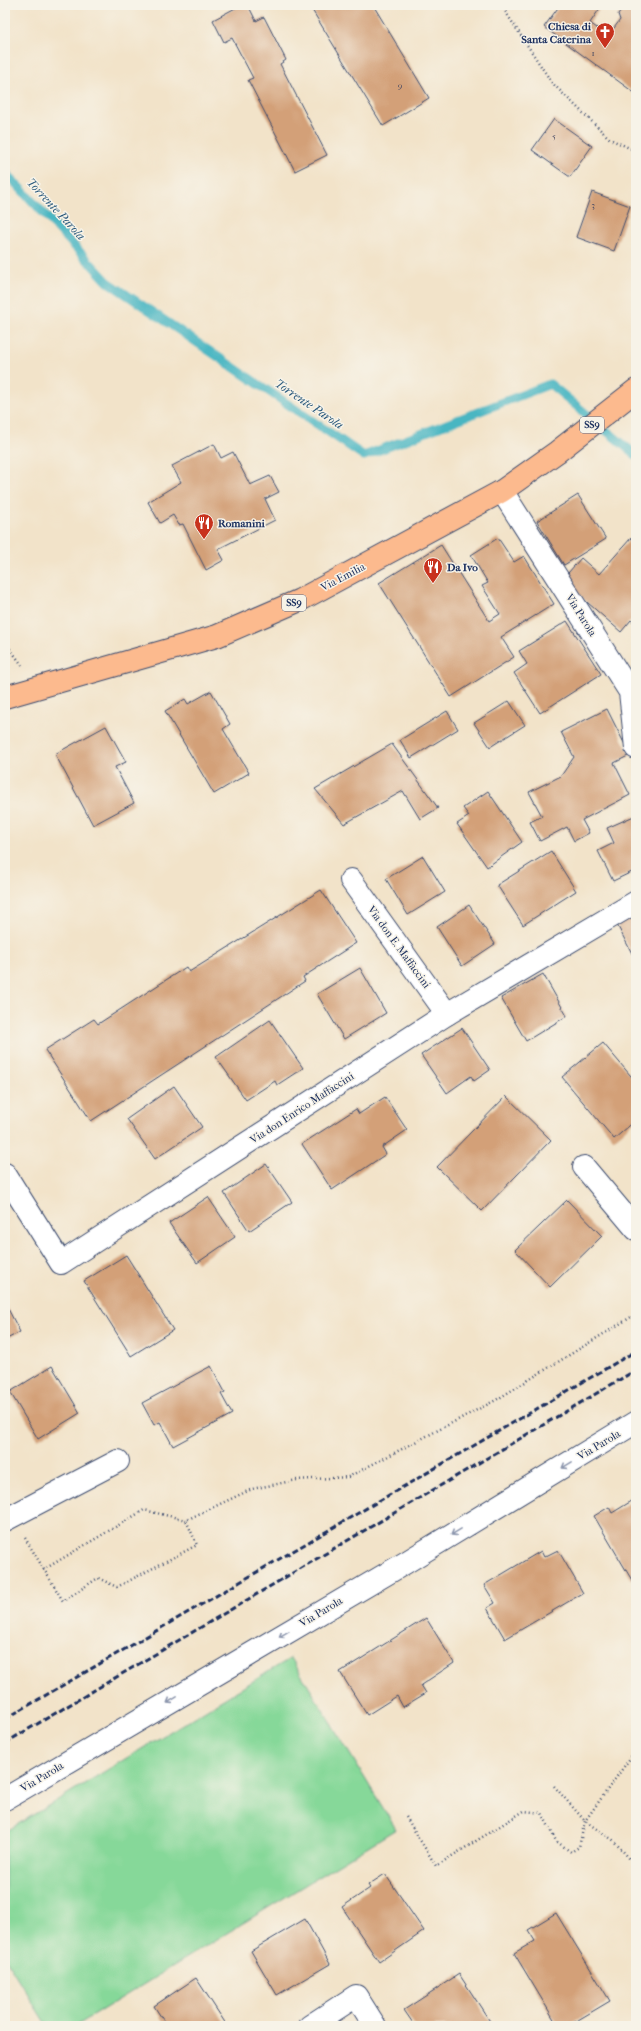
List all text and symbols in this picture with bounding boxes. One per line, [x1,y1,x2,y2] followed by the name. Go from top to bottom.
[521,20,592,46] place label: Chiesa di Santa Caterina
[594,21,616,49] church icon: Chiesa di Santa Caterina
[591,48,595,58] house number: 1
[398,80,403,90] house number: 9
[552,131,556,141] house number: 5
[24,175,88,243] water label: Torrente Parola
[591,200,595,210] house number: 3
[272,376,346,432] water label: Torrente Parola
[580,417,604,433] road number: SS9
[193,512,215,540] restaurant icon: Romanini
[218,517,266,530] place label: Romanini
[422,556,444,584] restaurant icon: Da Ivo
[318,559,368,595] street label: Via Emilia
[446,561,478,574] place label: Da Ivo
[562,590,600,639] street label: Via Parola
[282,595,306,611] road number: SS9
[364,903,434,991] street label: Via don E. Maffaccini
[247,1069,357,1147] street label: Via don Enrico Maffaccini
[574,1427,624,1463] street label: Via Parola
[561,1461,573,1469] one-way arrow
[451,1528,462,1536] one-way arrow
[296,1594,346,1630] street label: Via Parola
[278,1631,290,1639] one-way arrow
[166,1697,178,1705] one-way arrow
[17,1759,67,1795] street label: Via Parola

